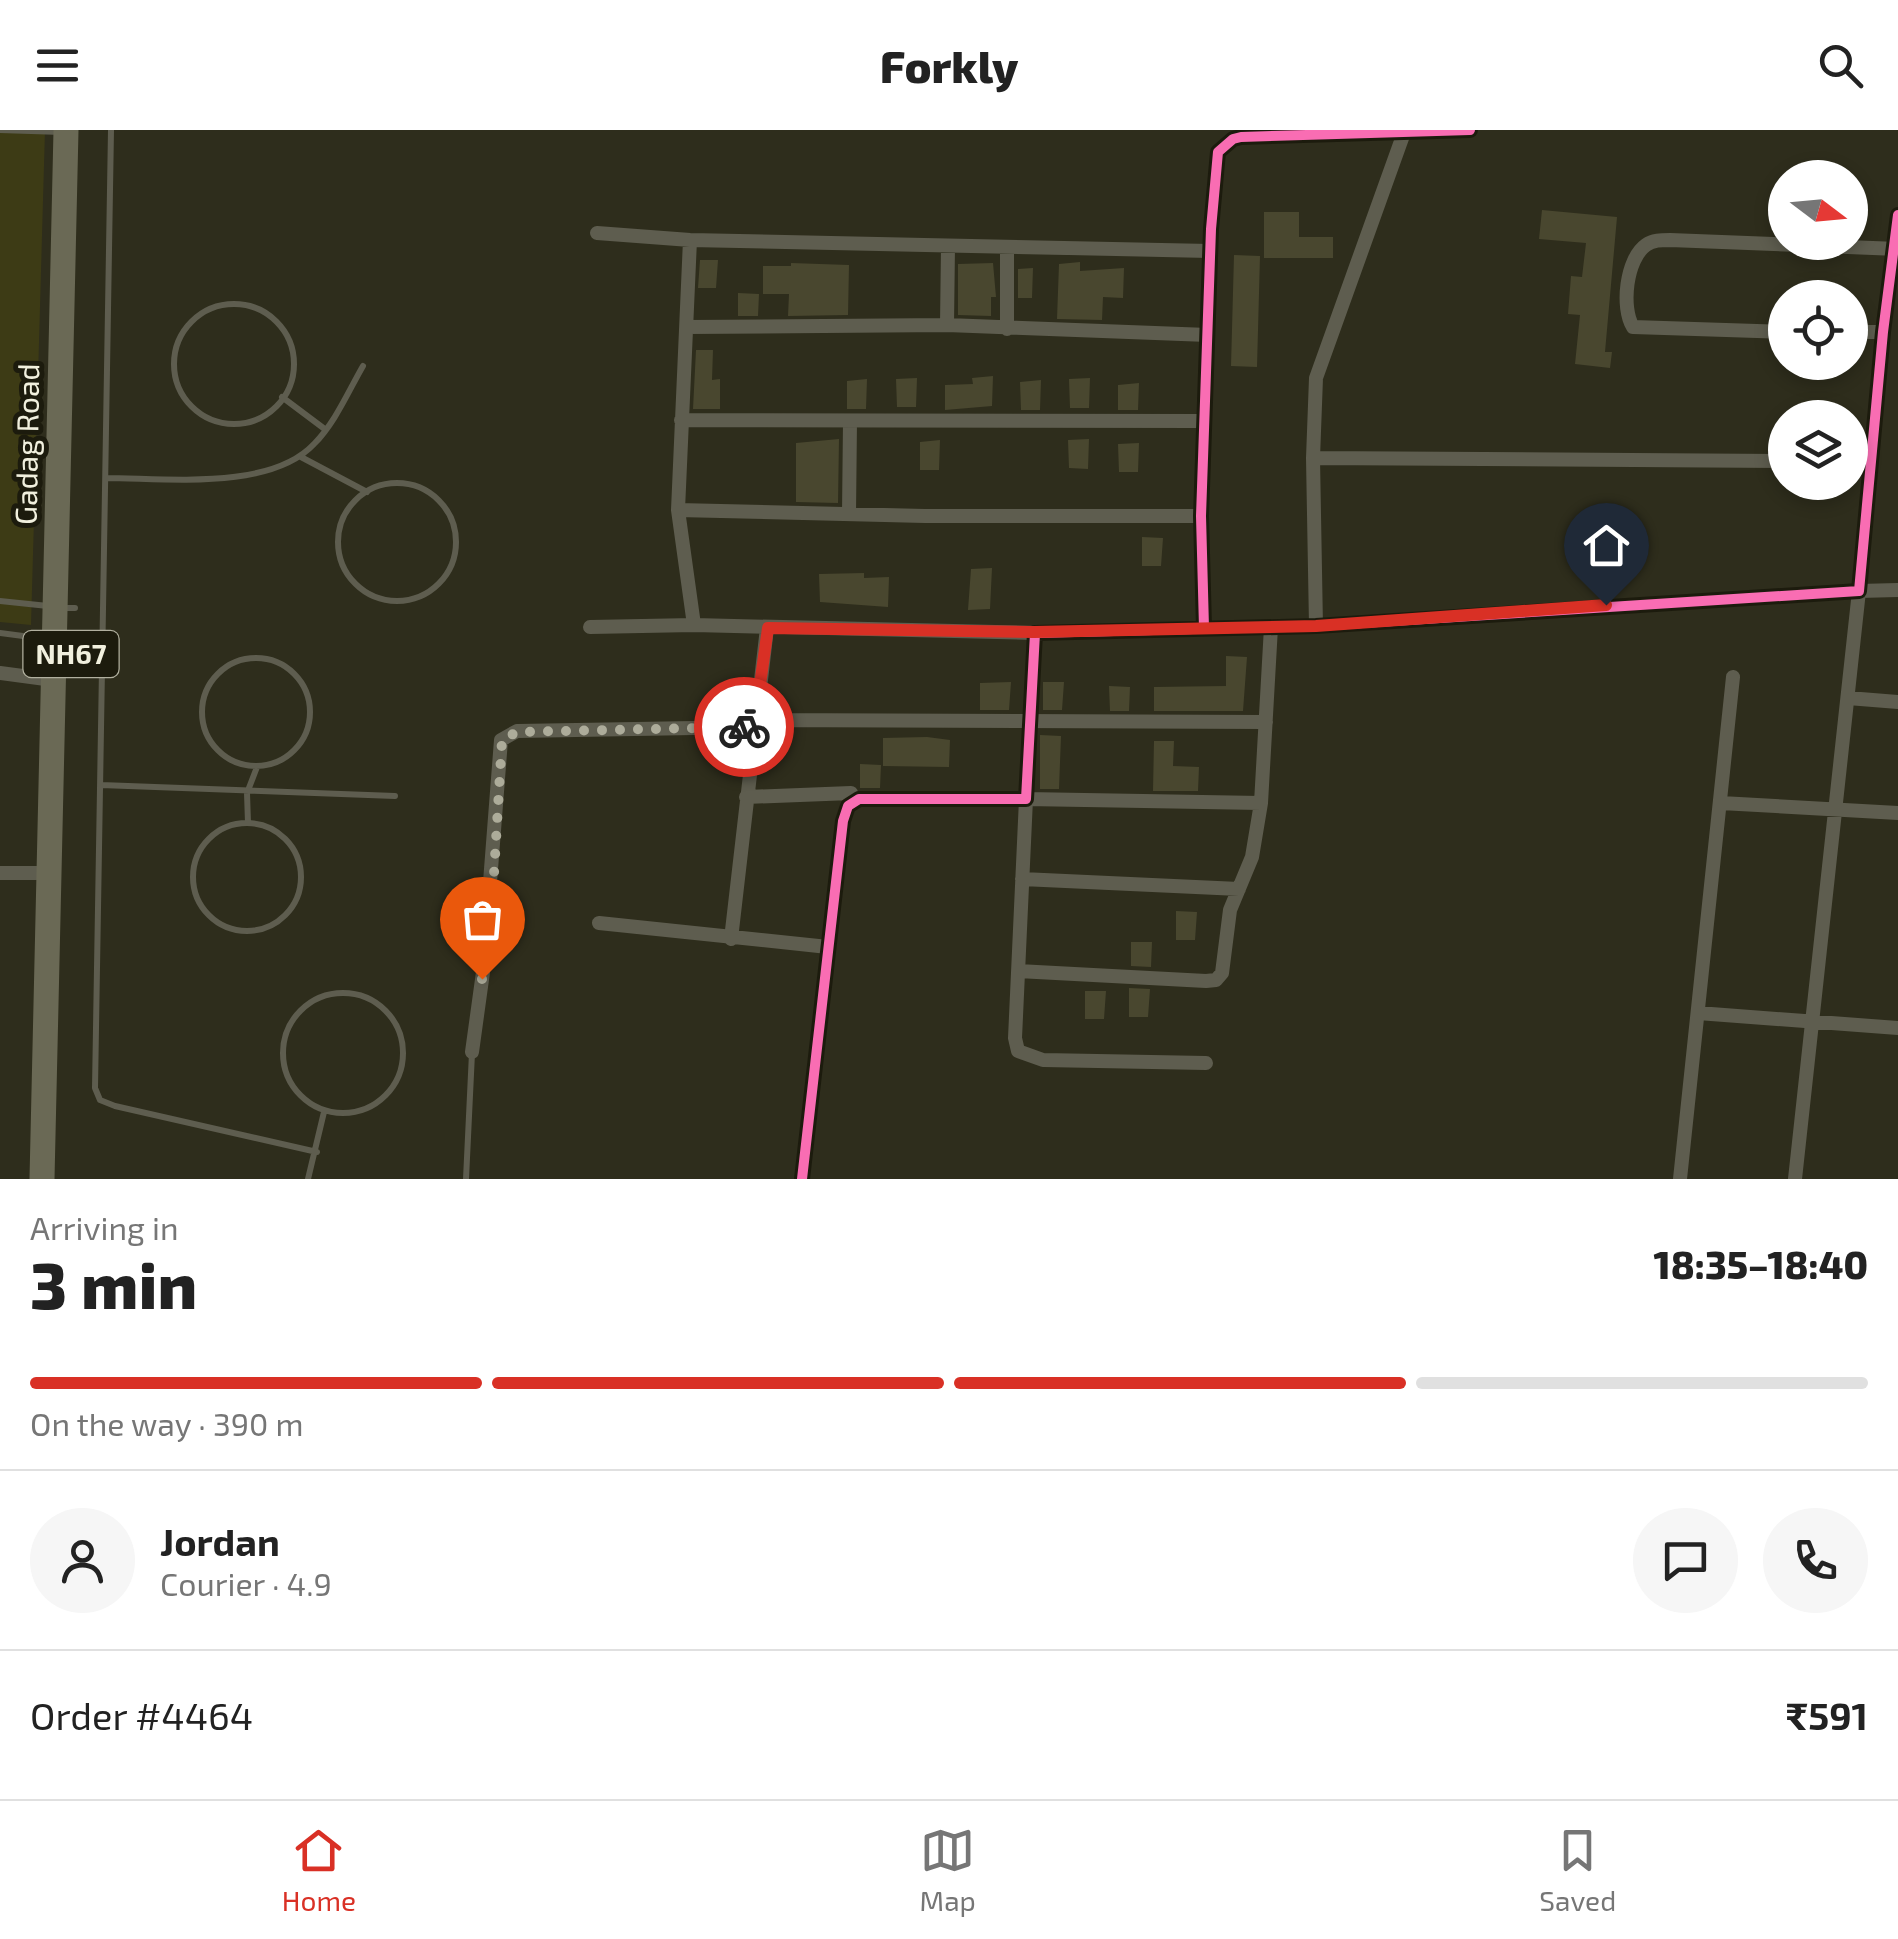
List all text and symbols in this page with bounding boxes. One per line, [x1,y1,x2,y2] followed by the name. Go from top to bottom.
[30,38,85,93] icon: menu
[880,38,1018,92] text: Forkly
[1813,38,1868,93] icon: search
[1768,160,1868,260] north arrow
[1768,160,1868,500] map controls
[1768,280,1868,380] button: locate
[7,363,45,525] street label: Gadag Road
[1768,400,1868,500] button: layers
[1564,503,1649,606] pin
[1579,518,1634,573] icon: home
[23,631,118,677] road number: NH67
[694,677,794,777] courier
[717,700,772,755] icon: bike
[440,877,525,980] pin
[455,892,510,947] icon: bag
[30,1208,179,1246] text: Arriving in
[1654,1241,1868,1287] text: 18:35–18:40
[30,1244,197,1322] text: 3 min
[30,1404,303,1442] text: On the way · 390 m
[30,1508,135,1613] button: person
[1633,1508,1738,1613] button: chat
[1763,1508,1868,1613] button: phone
[160,1518,280,1564] text: Jordan
[160,1564,332,1602] text: Courier · 4.9
[30,1692,253,1738] text: Order #4464
[1786,1692,1868,1738] text: ₹591
[282,1823,356,1917] tab: Home
[920,1823,976,1917] tab: Map
[1539,1823,1616,1917] tab: Saved

